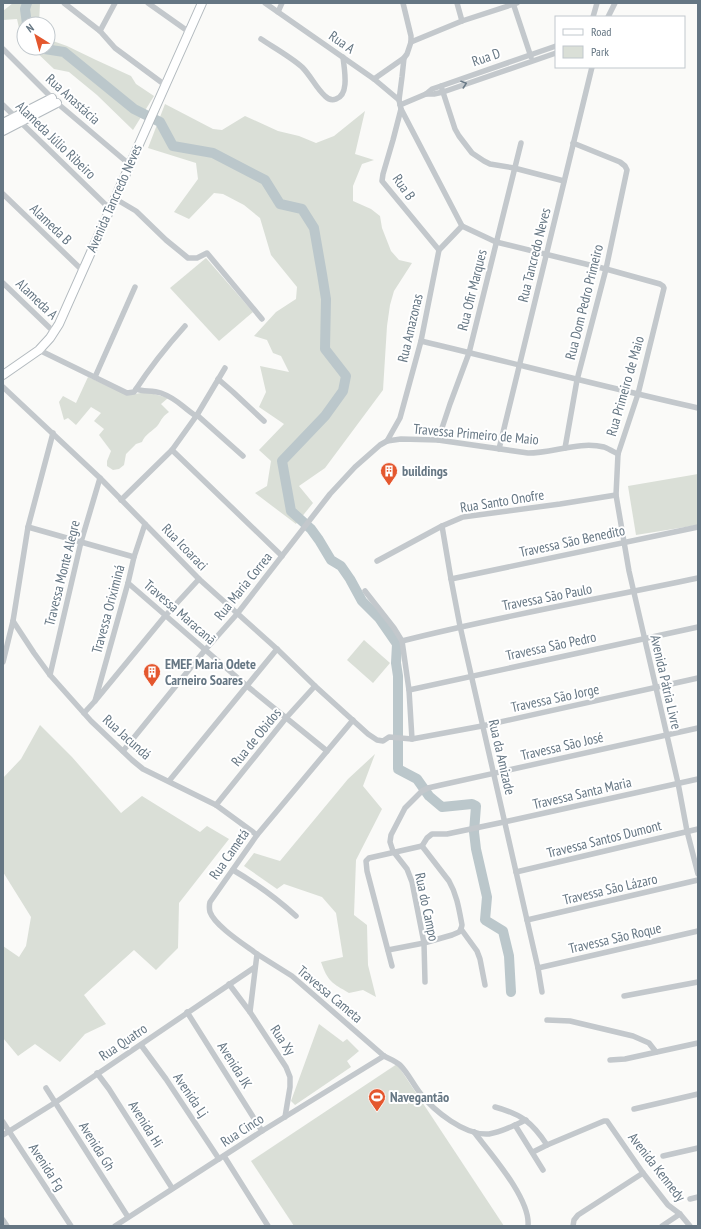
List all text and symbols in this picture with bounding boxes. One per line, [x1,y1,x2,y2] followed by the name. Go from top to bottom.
[16,16,56,56] north arrow
[555,16,685,68] legend
[23,21,37,35] text: N
[591,24,611,39] text: Road
[326,27,359,58] street label: Rua A
[469,44,503,70] street label: Rua D
[591,44,609,59] text: Park
[42,70,104,128] street label: Rua Anastácia
[460,81,467,89] one-way arrow
[12,97,100,183] street label: Alameda Júlio Ribeiro
[82,141,146,255] street label: Avenida Tancredo Neves
[389,170,419,204] street label: Rua B
[26,200,76,248] street label: Alameda B
[514,206,554,304] street label: Rua Tancredo Neves
[561,243,607,361] street label: Rua Dom Pedro Primeiro
[453,247,491,332] street label: Rua Ofir Marques
[12,275,62,324] street label: Alameda A
[393,292,427,364] street label: Rua Amazonas
[602,334,648,438] street label: Rua Primeiro de Maio
[413,420,539,448] street label: Travessa Primeiro de Maio
[379,461,399,486] building icon: buildings
[402,462,448,480] place label: buildings
[459,485,546,517] street label: Rua Santo Onofre
[40,518,84,628] street label: Travessa Monte Alegre
[158,520,212,574] street label: Rua Icoaraci
[518,521,626,561] street label: Travessa São Benedito
[210,548,276,624] street label: Rua Maria Correa
[88,563,128,655] street label: Travessa Oriximiná
[140,576,220,648] street label: Travessa Maracanã
[500,579,594,615] street label: Travessa São Paulo
[504,628,598,664] street label: Travessa São Pedro
[646,633,686,731] street label: Avenida Pátria Livre
[165,655,256,689] place label: EMEF Maria Odete Carneiro Soares
[142,662,162,687] building icon: EMEF Maria Odete Carneiro Soares
[509,680,601,716] street label: Travessa São Jorge
[227,704,285,770] street label: Rua de Obidos
[99,710,155,764] street label: Rua Jacundá
[485,718,519,797] street label: Rua da Amizade
[519,728,605,764] street label: Travessa São José
[531,773,633,813] street label: Travessa Santa Maria
[545,816,663,862] street label: Travessa Santos Dumont
[205,825,253,883] street label: Rua Cametá
[561,869,659,909] street label: Travessa São Lázaro
[411,871,443,943] street label: Rua do Campo
[567,919,663,957] street label: Travessa São Roque
[294,961,366,1027] street label: Travessa Cameta
[95,1019,151,1065] street label: Rua Quatro
[266,1021,300,1059] street label: Rua Xy
[214,1038,256,1092] street label: Avenida JK
[170,1069,212,1121] street label: Avenida Lj
[367,1087,387,1112] sports icon: Navegantão
[390,1088,449,1106] place label: Navegantão
[125,1097,167,1151] street label: Avenida Hi
[217,1109,267,1151] street label: Rua Cinco
[75,1118,119,1174] street label: Avenida Gh
[624,1129,690,1206] street label: Avenida Kennedy
[25,1140,69,1194] street label: Avenida Fg

